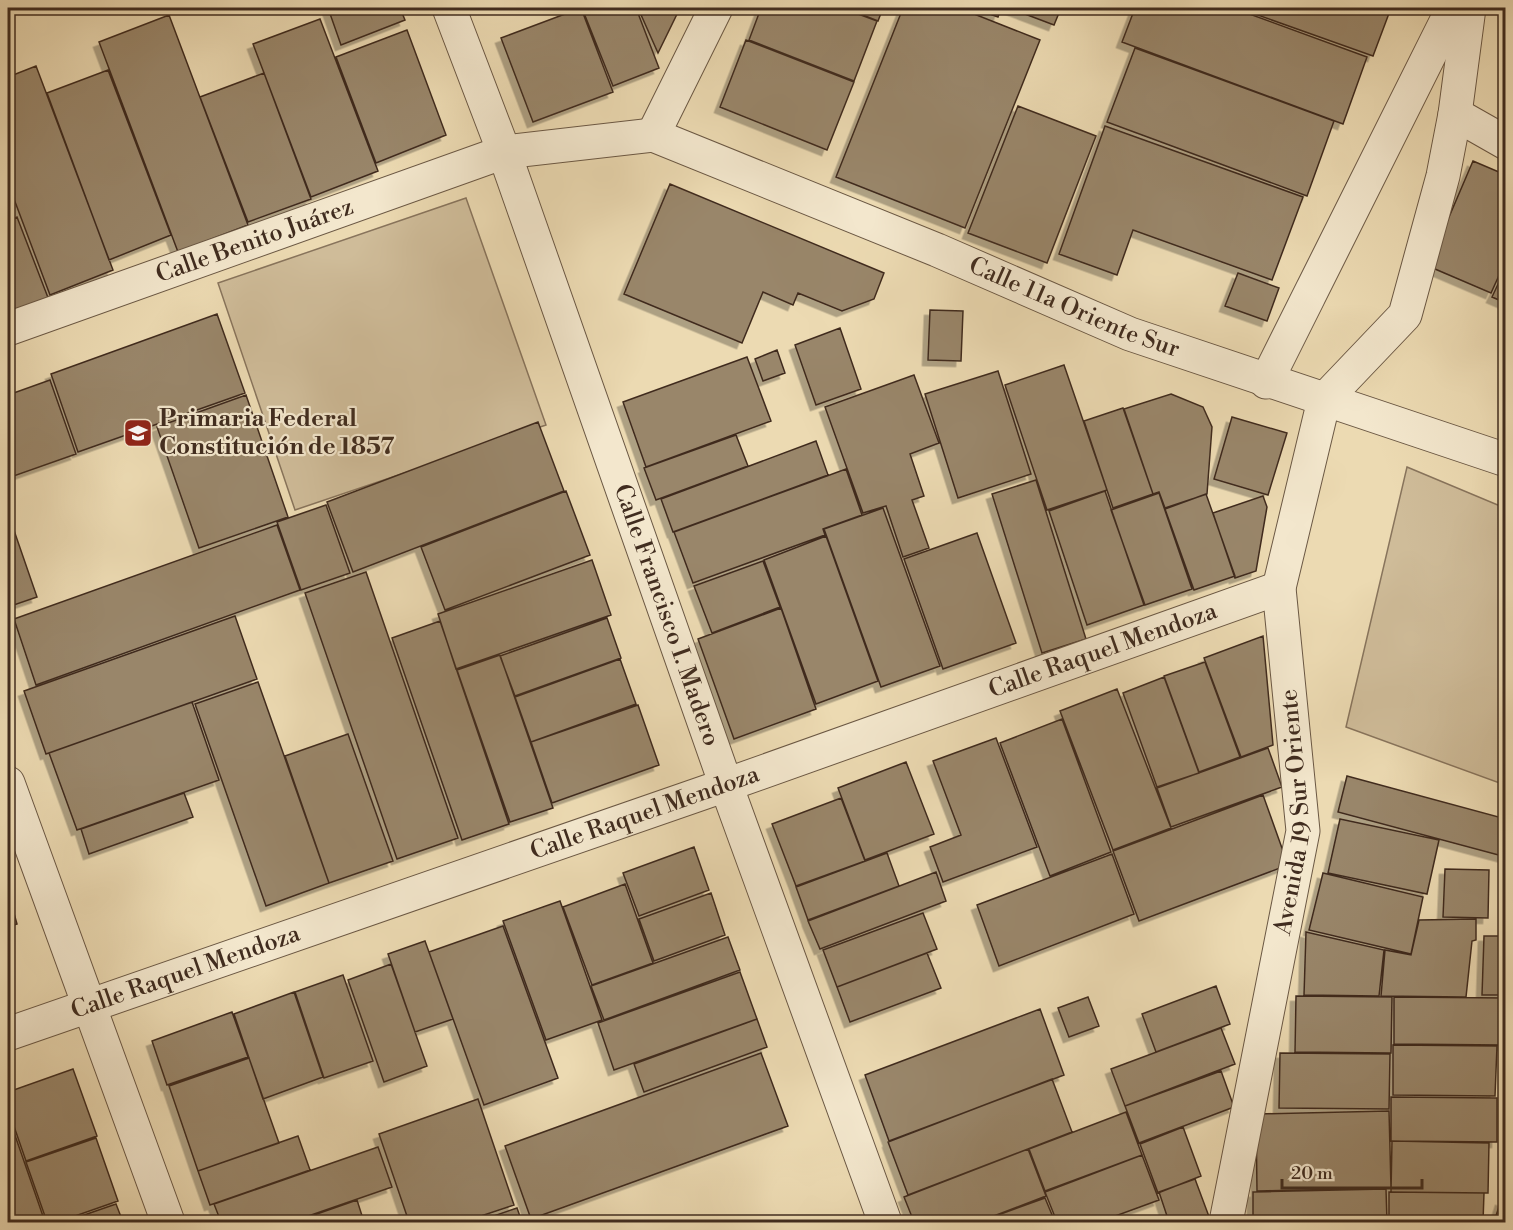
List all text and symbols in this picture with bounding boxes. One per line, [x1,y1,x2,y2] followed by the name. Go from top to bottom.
[152,192,358,290] street label: Calle Benito Juárez
[964,251,1184,365] street label: Calle 11a Oriente Sur
[159,404,394,462] place label: Primaria Federal Constitución de 1857
[122,417,154,449] school or university icon: Primaria Federal Constitución de 1857
[607,480,726,750] street label: Calle Francisco I. Madero
[985,596,1222,705] street label: Calle Raquel Mendoza
[1268,688,1318,939] street label: Avenida 19 Sur Oriente
[526,759,764,867] street label: Calle Raquel Mendoza
[67,919,305,1026] street label: Calle Raquel Mendoza
[1282,1152,1422,1190] scale bar
[1291,1162,1333,1185] text: 20 m

